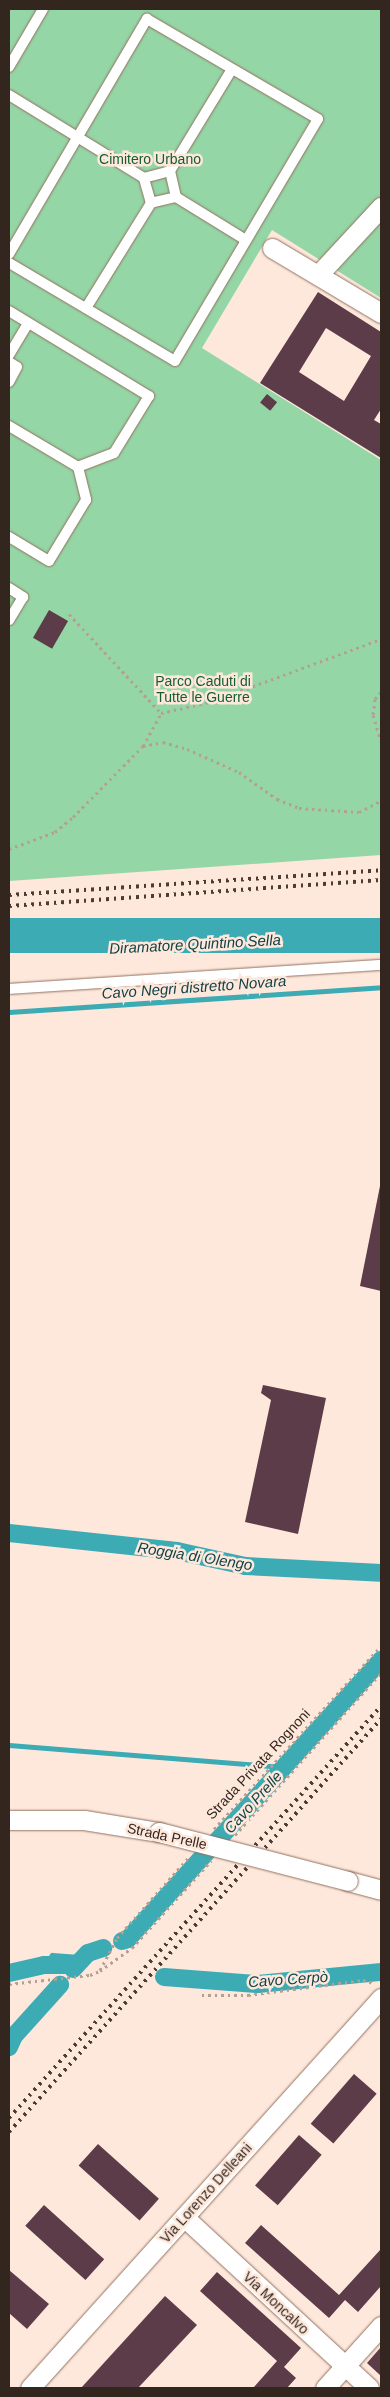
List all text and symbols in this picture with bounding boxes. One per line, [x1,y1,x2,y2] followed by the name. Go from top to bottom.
[99,151,201,167] park label: Cimitero Urbano
[155,673,251,706] park label: Parco Caduti di Tutte le Guerre
[109,931,281,957] water label: Diramatore Quintino Sella
[101,972,287,1002] water label: Cavo Negri distretto Novara
[136,1538,254,1574] water label: Roggia di Olengo
[202,1705,314,1823] street label: Strada Privata Rognoni
[220,1767,286,1837] water label: Cavo Prelle
[126,1819,208,1853] street label: Strada Prelle
[247,1967,329,1991] water label: Cavo Cerpò
[157,2139,255,2247] street label: Via Lorenzo Delleani
[240,2268,312,2338] street label: Via Moncalvo

